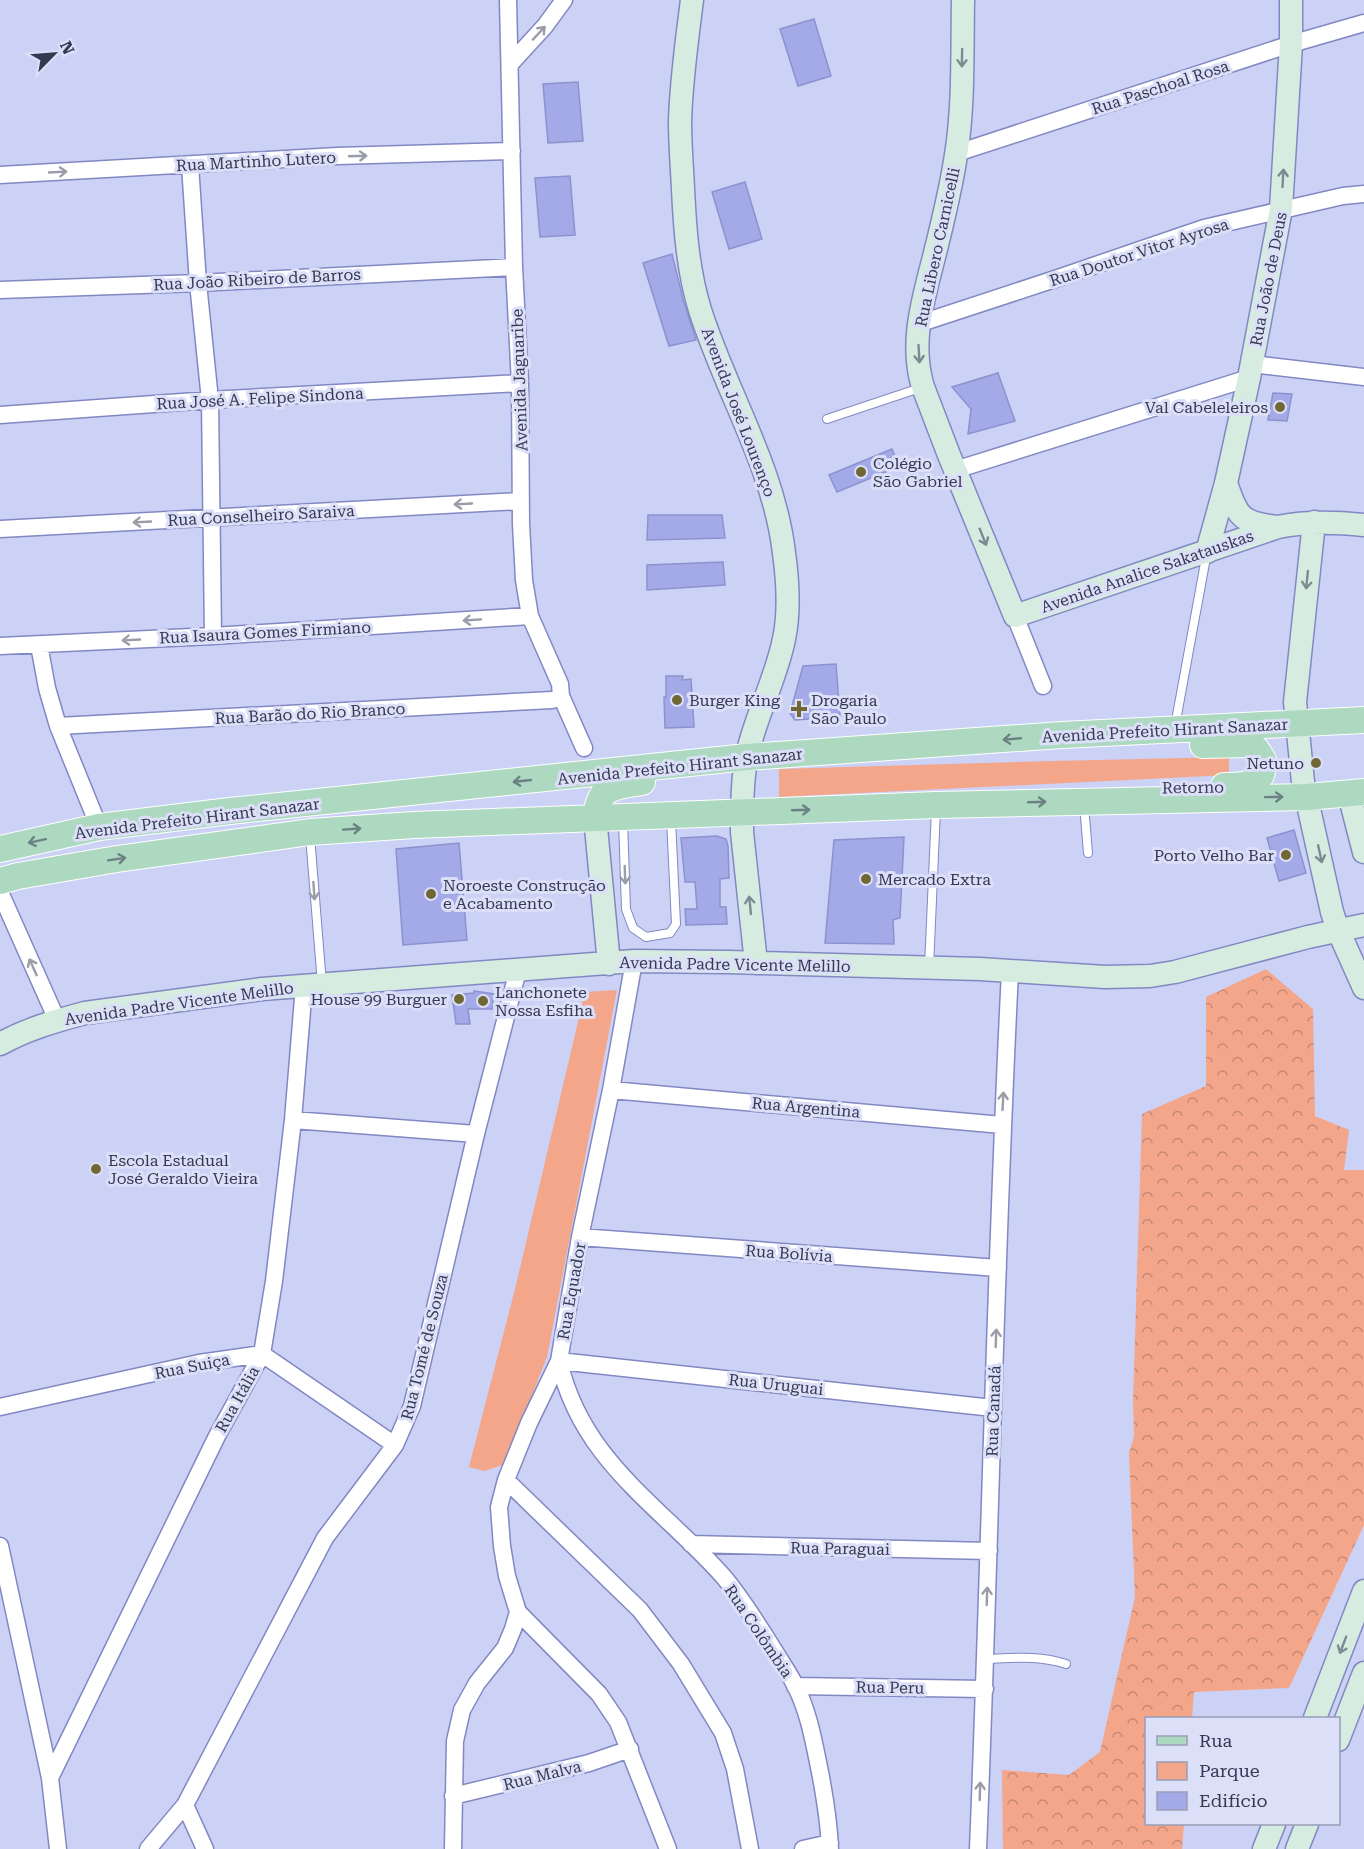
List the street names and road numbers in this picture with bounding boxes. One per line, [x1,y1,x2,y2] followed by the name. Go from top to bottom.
[1089,56,1231,119] street label: Rua Paschoal Rosa
[176,148,337,175] street label: Rua Martinho Lutero
[911,166,964,329] street label: Rua Libero Carnicelli
[1246,210,1291,348] street label: Rua João de Deus
[1047,214,1231,290] street label: Rua Doutor Vitor Ayrosa
[153,265,362,294] street label: Rua João Ribeiro de Barros
[508,308,531,452] street label: Avenida Jaguaribe
[697,325,780,500] street label: Avenida José Lourenço
[156,384,365,413] street label: Rua José A. Felipe Sindona
[167,501,355,530] street label: Rua Conselheiro Saraiva
[1038,526,1256,617] street label: Avenida Analice Sakatauskas
[159,617,372,648] street label: Rua Isaura Gomes Firmiano
[214,699,406,728] street label: Rua Barão do Rio Branco
[1042,715,1289,746] street label: Avenida Prefeito Hirant Sanazar
[557,744,804,789] street label: Avenida Prefeito Hirant Sanazar
[1162,777,1224,798] street label: Retorno
[74,794,321,843] street label: Avenida Prefeito Hirant Sanazar
[619,953,851,976] street label: Avenida Padre Vicente Melillo
[63,978,295,1029] street label: Avenida Padre Vicente Melillo
[751,1093,861,1122] street label: Rua Argentina
[554,1240,590,1342] street label: Rua Equador
[745,1241,833,1266] street label: Rua Bolívia
[397,1272,452,1422] street label: Rua Tomé de Souza
[153,1350,232,1383] street label: Rua Suiça
[211,1363,264,1436] street label: Rua Itália
[982,1365,1005,1457] street label: Rua Canadá
[727,1370,824,1399] street label: Rua Uruguai
[790,1538,890,1559] street label: Rua Paraguai
[720,1581,797,1682] street label: Rua Colômbia
[855,1677,925,1698] street label: Rua Peru
[501,1757,583,1794] street label: Rua Malva

